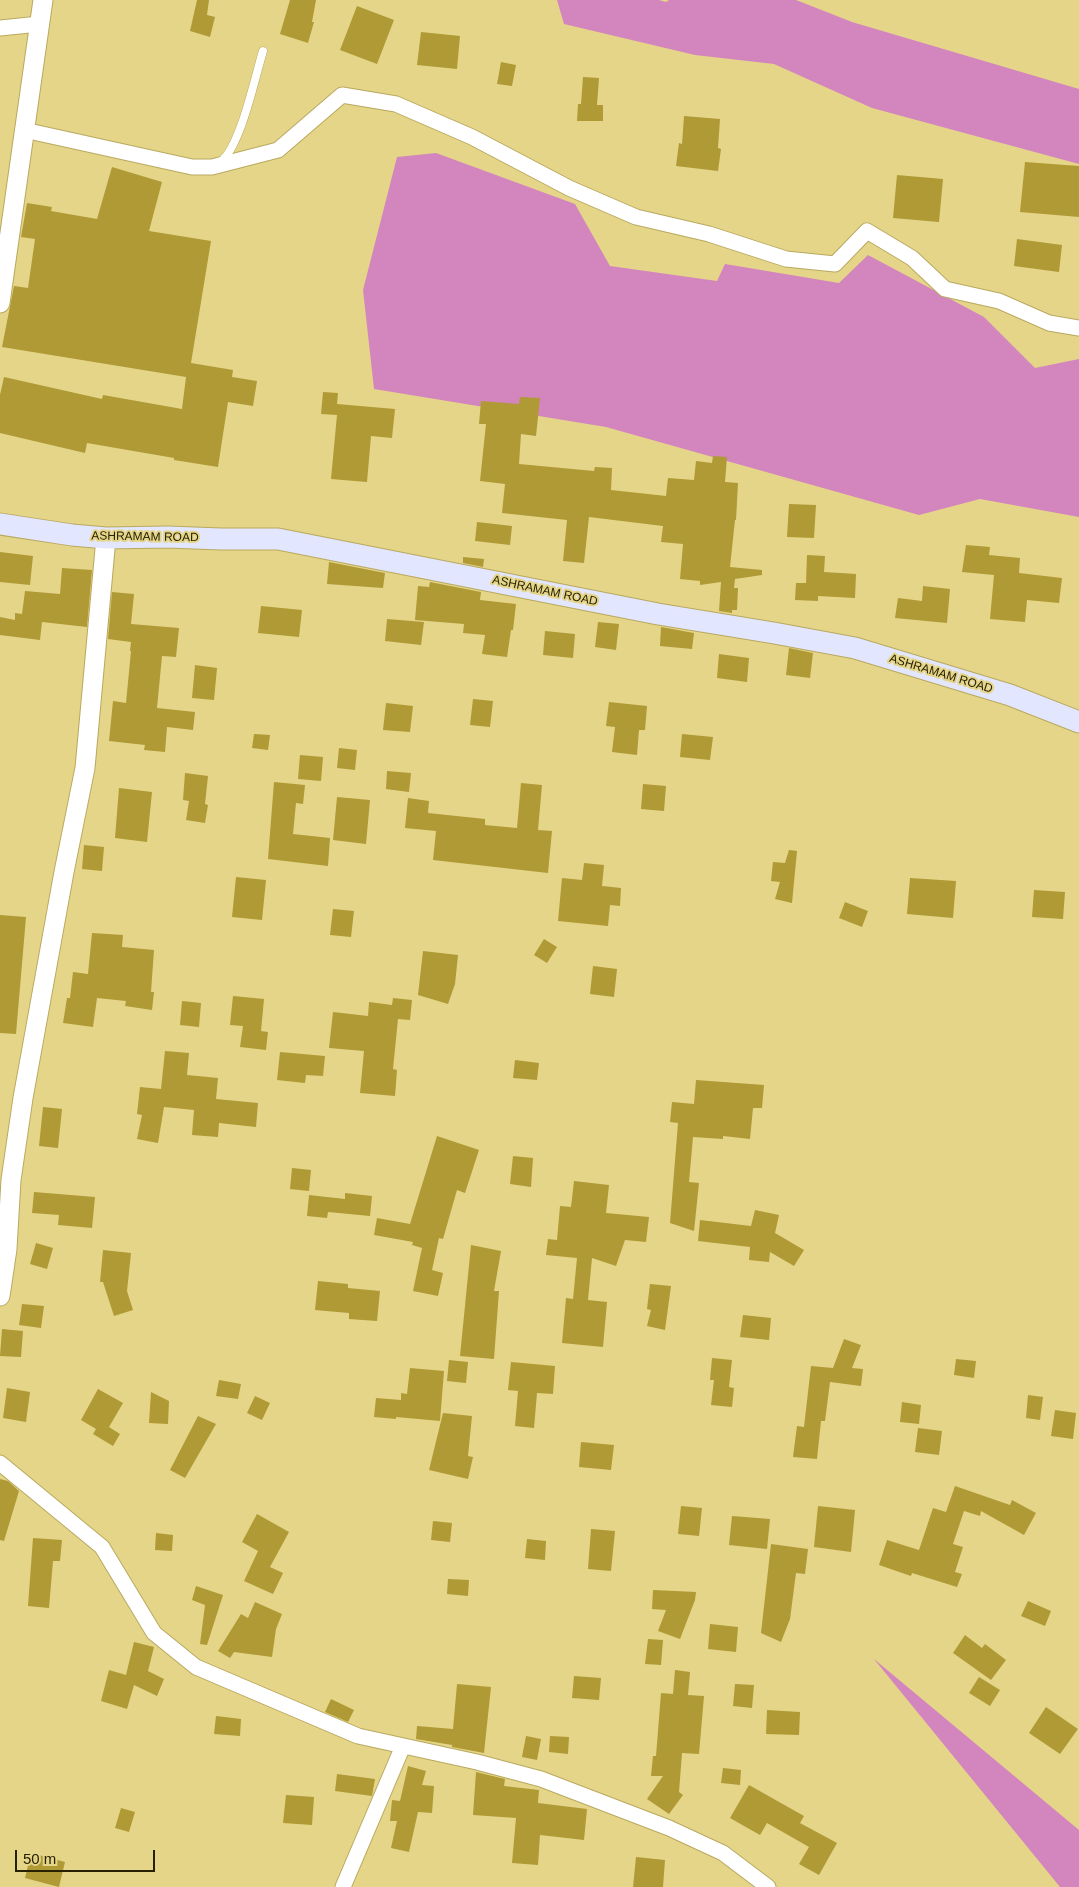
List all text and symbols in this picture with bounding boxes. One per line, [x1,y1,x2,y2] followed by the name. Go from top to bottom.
[91,529,199,545] street label: ASHRAMAM ROAD
[491,573,599,609] street label: ASHRAMAM ROAD
[888,651,994,697] street label: ASHRAMAM ROAD
[18,1840,158,1872] scale bar
[23,1850,56,1867] text: 50 m

